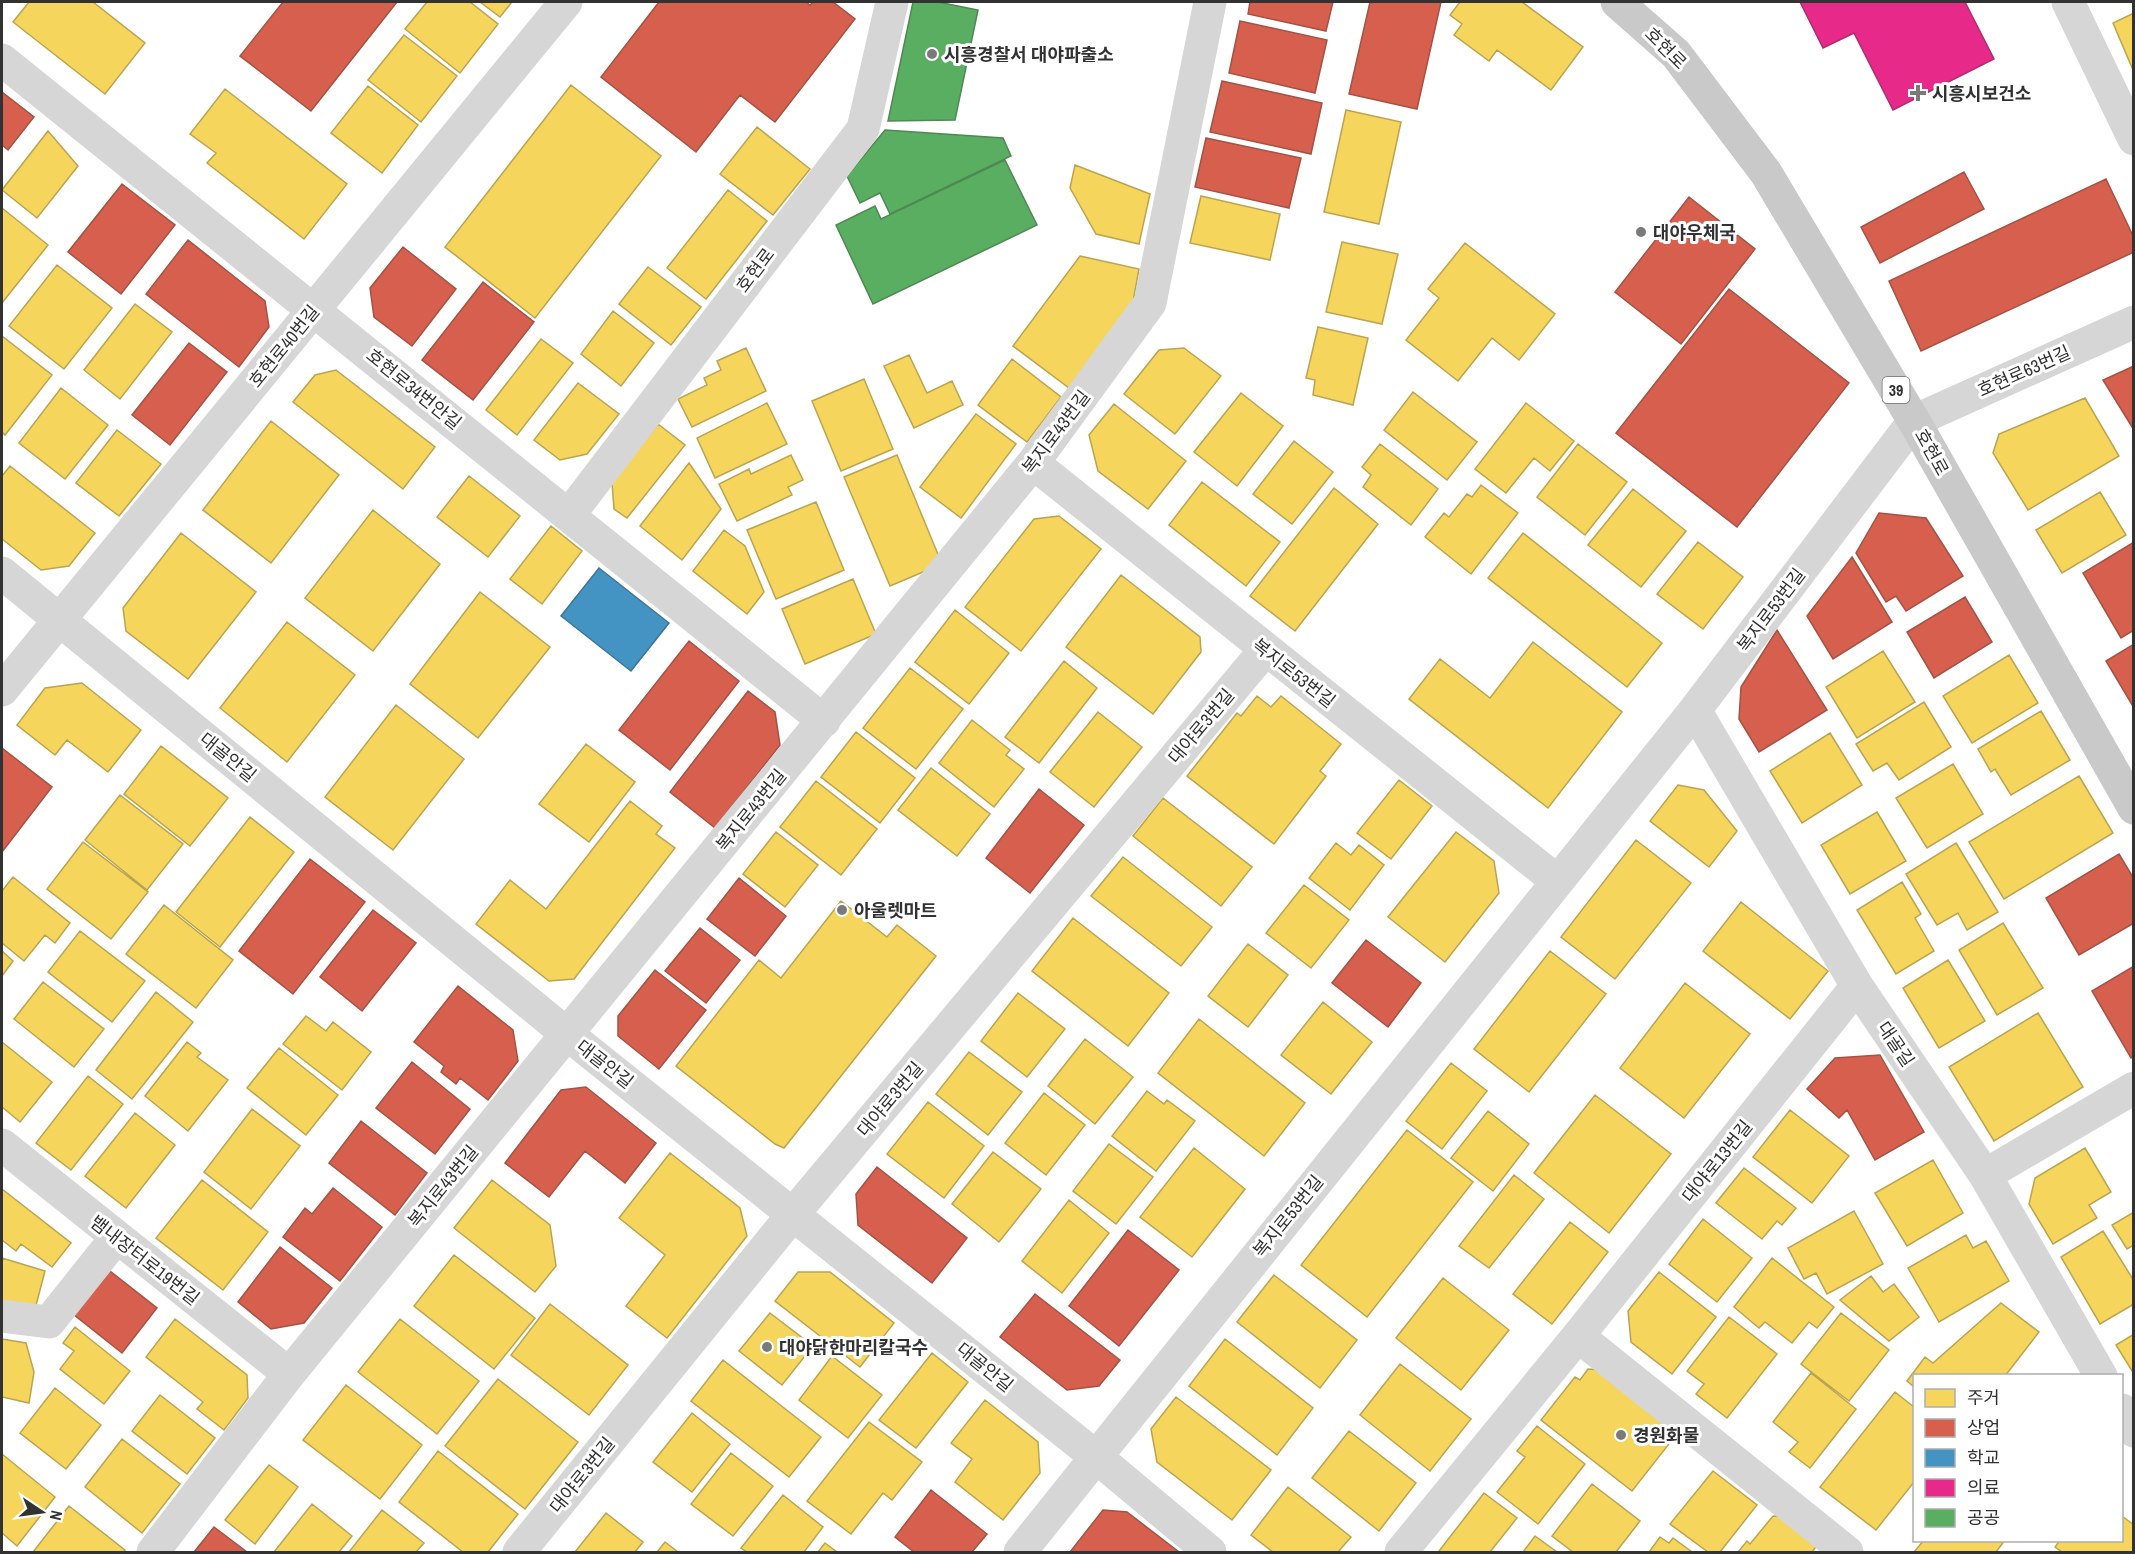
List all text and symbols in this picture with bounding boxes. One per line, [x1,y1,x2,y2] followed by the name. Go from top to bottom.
[1640,22,1692,74] street label: 호현로
[944,42,1114,67] place label: 시흥경찰서 대야파출소
[925,47,939,61] marker: 시흥경찰서 대야파출소
[1932,81,2031,106] place label: 시흥시보건소
[1909,84,1927,102] marker: 시흥시보건소
[1653,220,1736,245] place label: 대야우체국
[1634,225,1648,239] marker: 대야우체국
[730,243,780,297] street label: 호현로
[243,300,325,392] street label: 호현로40번길
[1974,339,2074,403] street label: 호현로63번길
[361,343,467,435] street label: 호현로34번안길
[1882,377,1910,403] road number: 39
[1016,385,1096,479] street label: 복지로43번길
[1909,424,1955,480] street label: 호현로
[1731,563,1811,657] street label: 복지로53번길
[1247,633,1341,713] street label: 복지로53번길
[1162,683,1240,769] street label: 대야로3번길
[194,726,262,788] street label: 대골안길
[710,764,792,856] street label: 복지로43번길
[854,898,937,923] place label: 아울렛마트
[835,903,849,917] marker: 아울렛마트
[1872,1016,1920,1072] street label: 대골길
[571,1034,639,1094] street label: 대골안길
[851,1056,929,1142] street label: 대야로3번길
[1676,1115,1758,1207] street label: 대야로13번길
[402,1140,484,1232] street label: 복지로43번길
[1247,1170,1329,1262] street label: 복지로53번길
[85,1209,205,1311] street label: 뱀내장터로19번길
[779,1335,928,1360] place label: 대야닭한마리칼국수
[951,1336,1019,1398] street label: 대골안길
[760,1340,774,1354] marker: 대야닭한마리칼국수
[1913,1374,2123,1542] legend
[1967,1385,2000,1410] text: 주거
[1967,1415,2000,1440] text: 상업
[1633,1423,1699,1448] place label: 경원화물
[1614,1428,1628,1442] marker: 경원화물
[544,1432,620,1518] street label: 대야로3번길
[1967,1445,2000,1470] text: 학교
[1967,1475,2000,1500] text: 의료
[12,1482,72,1542] north arrow
[1967,1505,2000,1530] text: 공공
[45,1508,68,1522] text: N

